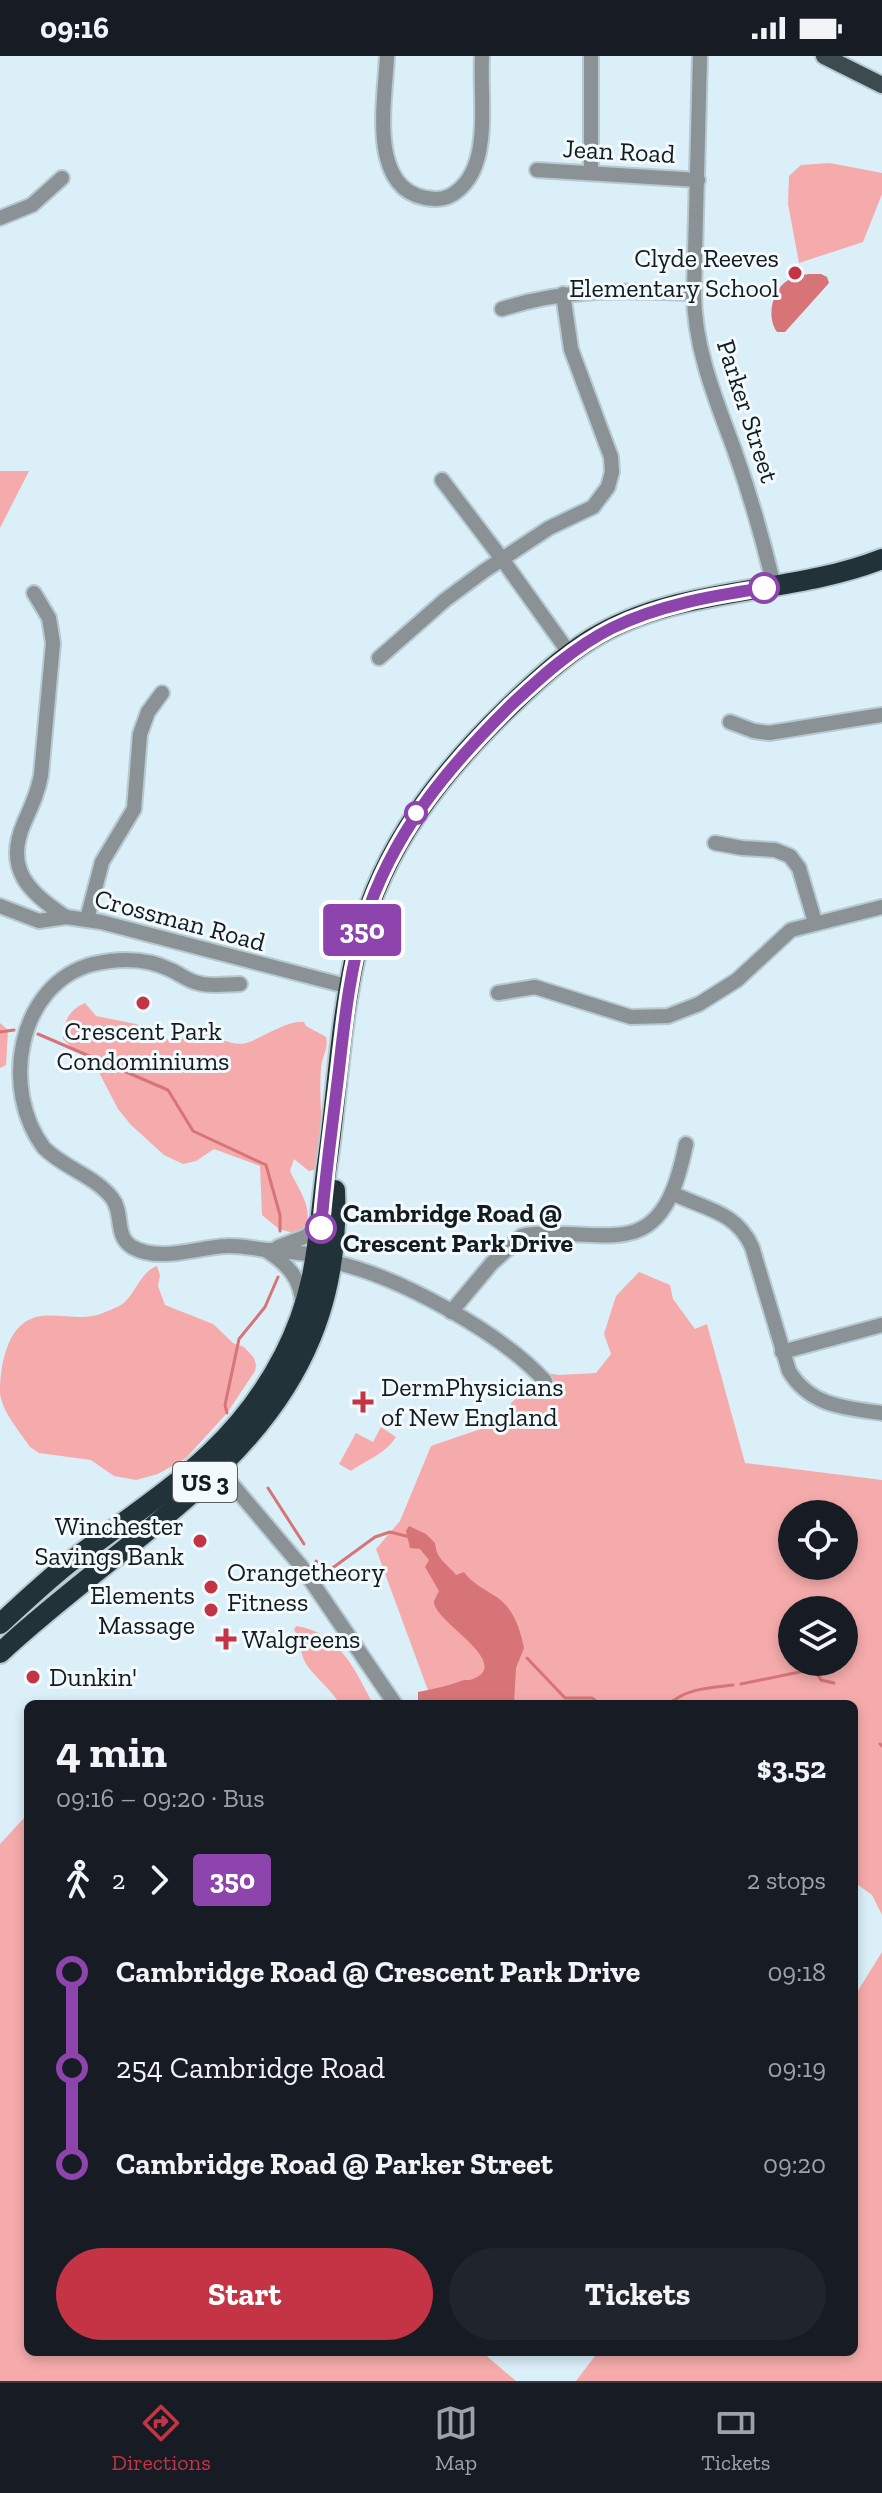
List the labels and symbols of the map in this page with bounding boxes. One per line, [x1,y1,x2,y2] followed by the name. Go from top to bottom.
[562,132,676,170] street label: Jean Road
[569,242,779,304] place label: Clyde Reeves Elementary School
[786,264,804,282] marker: Clyde Reeves Elementary School
[710,336,786,487] street label: Parker Street
[749,573,779,603] unlabelled marker
[405,802,427,824] unlabelled marker
[91,882,269,958] street label: Crossman Road
[316,904,408,956] line badge: 350
[134,994,152,1012] marker: Crescent Park Condominiums
[57,1015,229,1077] place label: Crescent Park Condominiums
[343,1197,574,1259] place label: Cambridge Road @ Crescent Park Drive
[306,1213,336,1243] marker: Cambridge Road @ Crescent Park Drive
[381,1371,564,1433] place label: DermPhysicians of New England
[352,1391,374,1413] marker: DermPhysicians of New England
[173,1462,237,1502] road number: US 3
[34,1510,184,1572] place label: Winchester Savings Bank
[191,1532,209,1550] marker: Winchester Savings Bank
[227,1556,385,1618] place label: Orangetheory Fitness
[202,1578,220,1596] marker: Orangetheory Fitness
[90,1579,195,1641] place label: Elements Massage
[202,1601,220,1619] marker: Elements Massage
[242,1623,361,1655] place label: Walgreens
[217,1630,235,1648] marker: Walgreens
[49,1661,137,1693] place label: Dunkin'
[24,1668,42,1686] marker: Dunkin'

